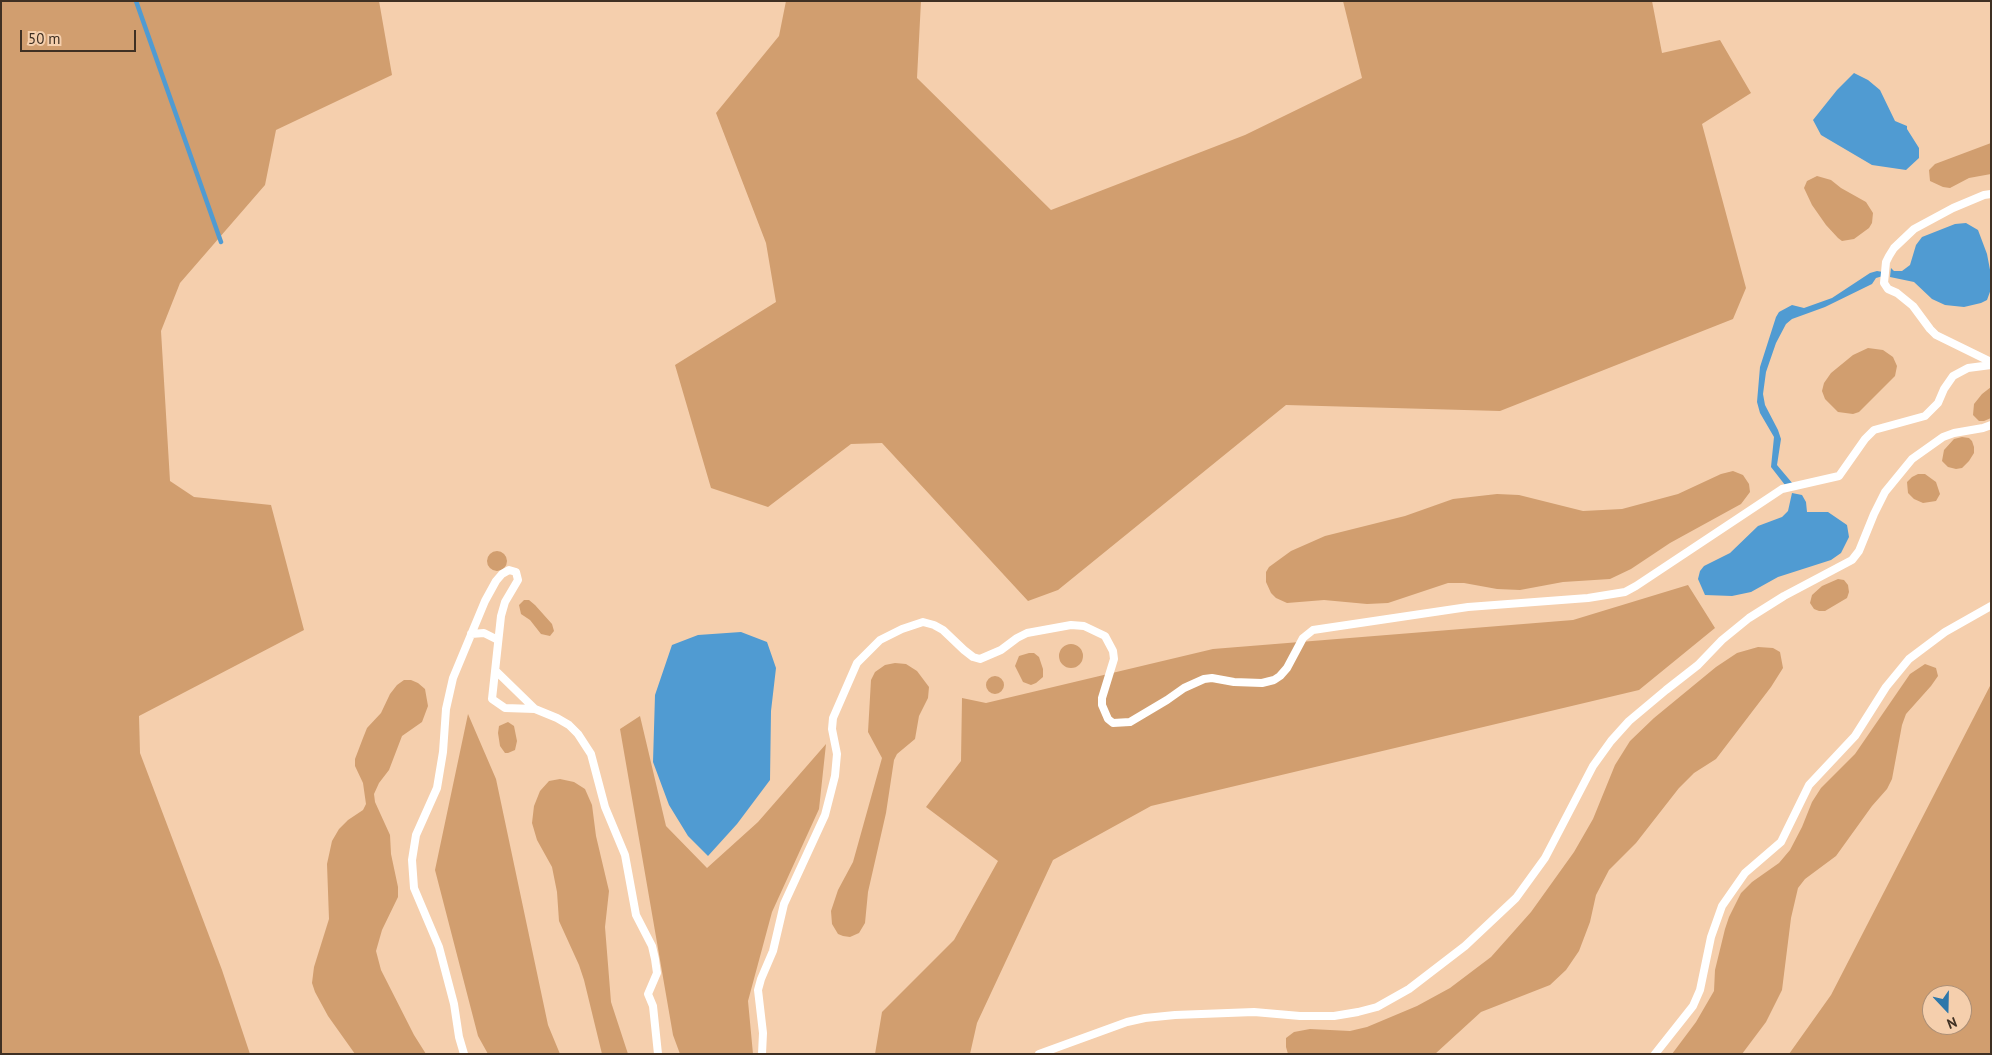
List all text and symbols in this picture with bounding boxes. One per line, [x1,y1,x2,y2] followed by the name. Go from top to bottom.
[22,20,139,52] scale bar
[28,29,61,48] text: 50 m
[1922,985,1972,1035] north arrow
[1945,1013,1960,1033] text: N

